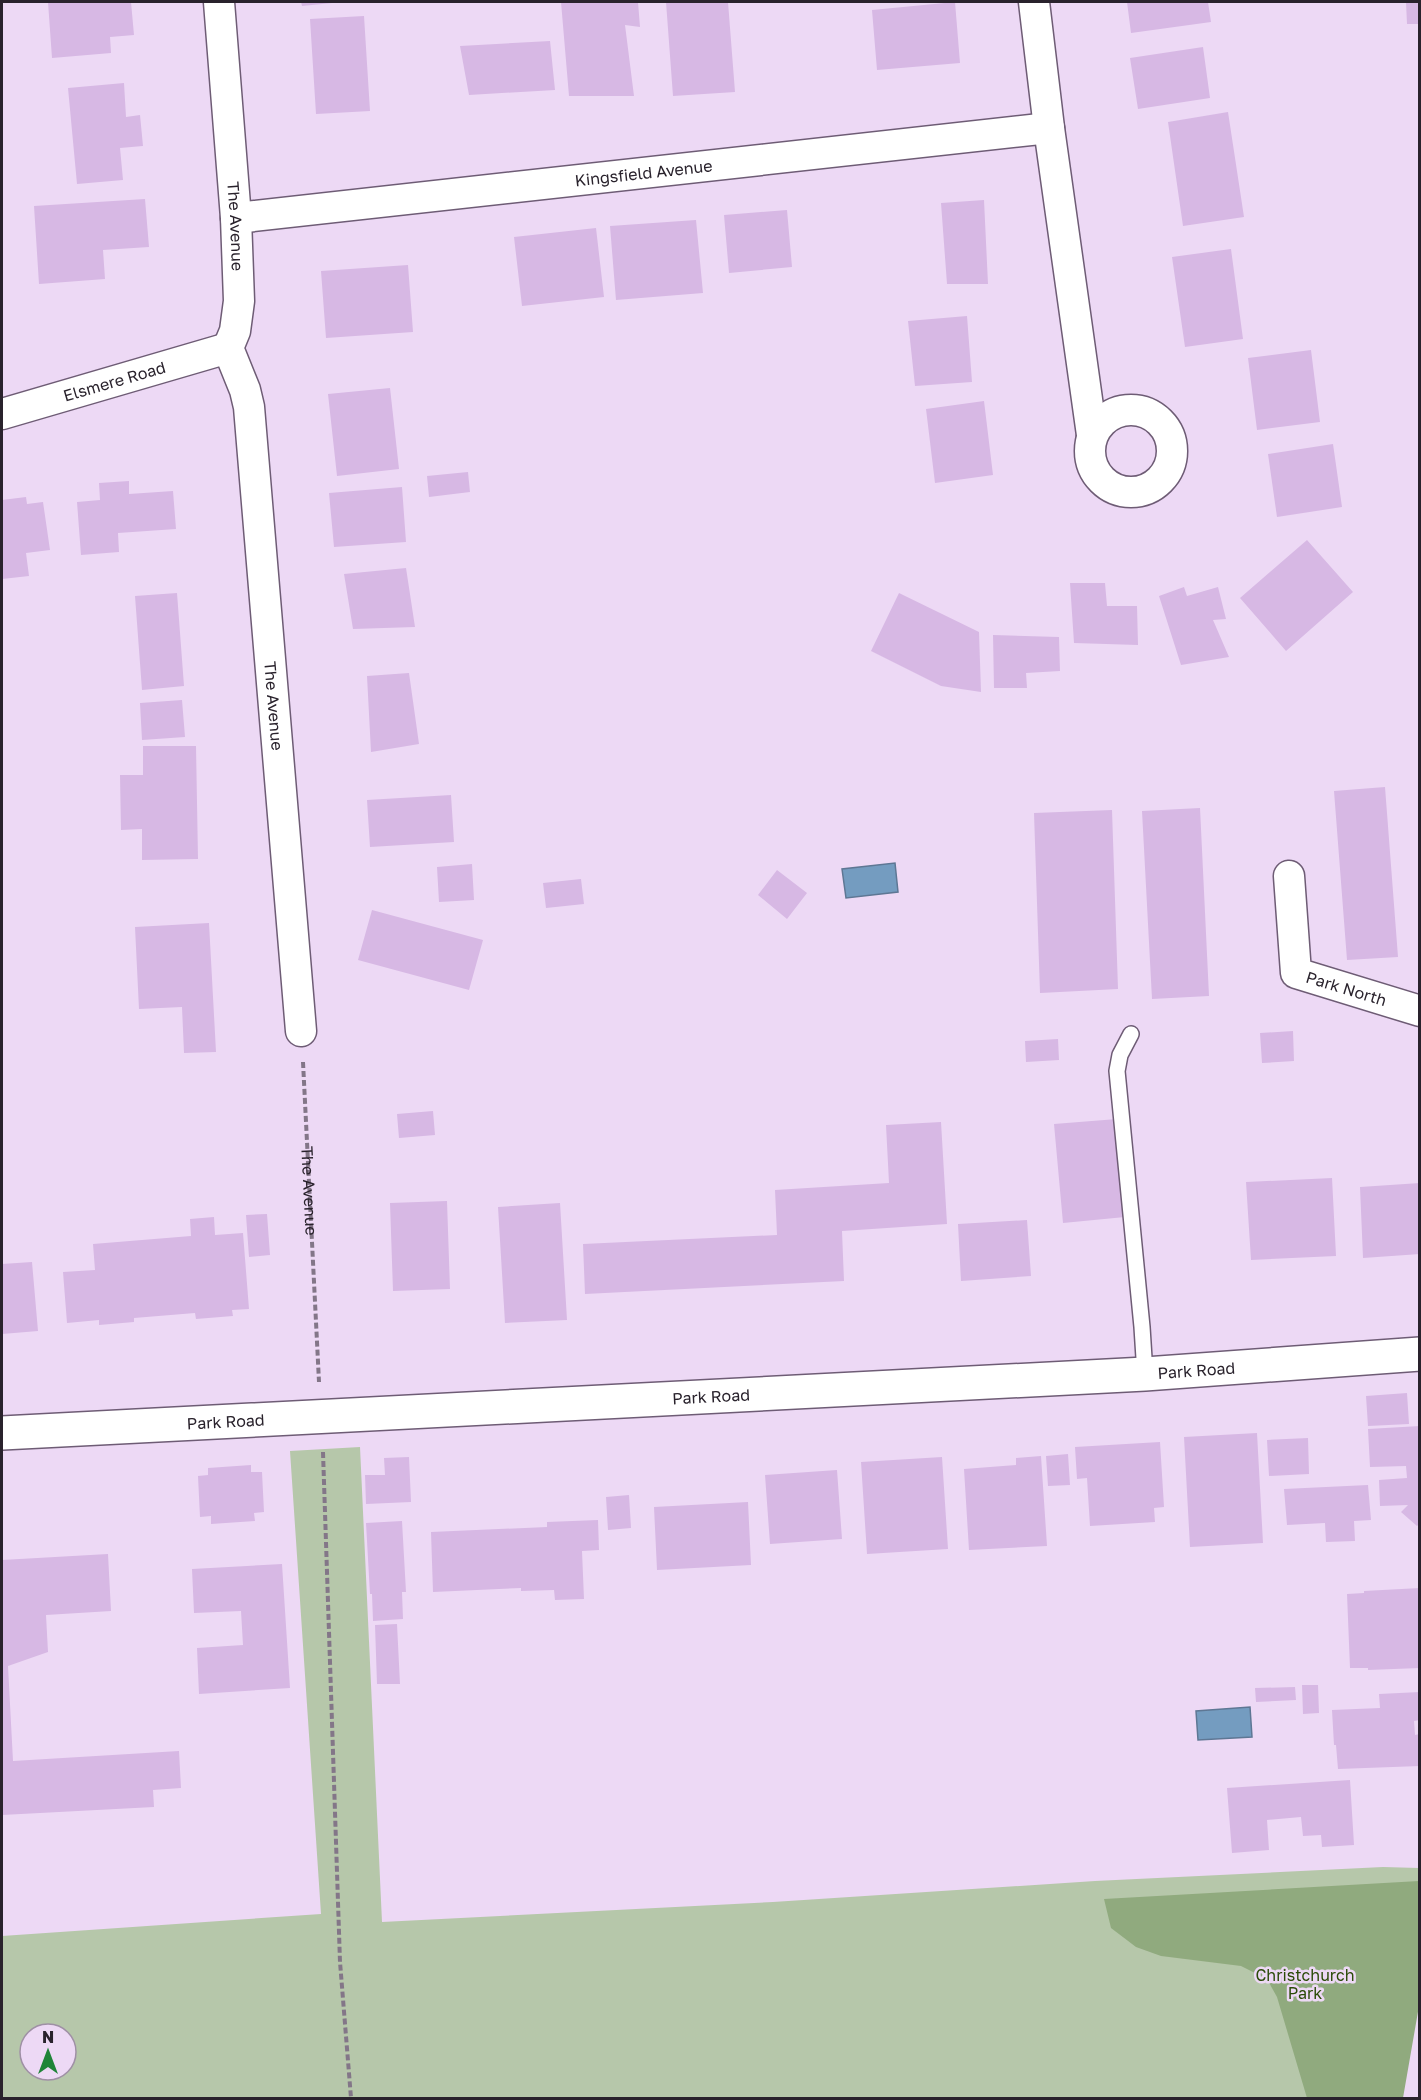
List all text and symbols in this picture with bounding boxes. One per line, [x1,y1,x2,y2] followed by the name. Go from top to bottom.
[574,155,713,190] street label: Kingsfield Avenue
[223,181,248,271] street label: The Avenue
[61,357,168,406] street label: Elsmere Road
[260,660,288,751] street label: The Avenue
[1304,967,1389,1010] street label: Park North
[297,1146,322,1236] street label: The Avenue
[1157,1357,1236,1383] street label: Park Road
[672,1384,750,1408] street label: Park Road
[186,1409,265,1433] street label: Park Road
[1255,1965,1355,2003] park label: Christchurch Park
[18,2022,78,2082] north arrow
[42,2027,54,2047] text: N

